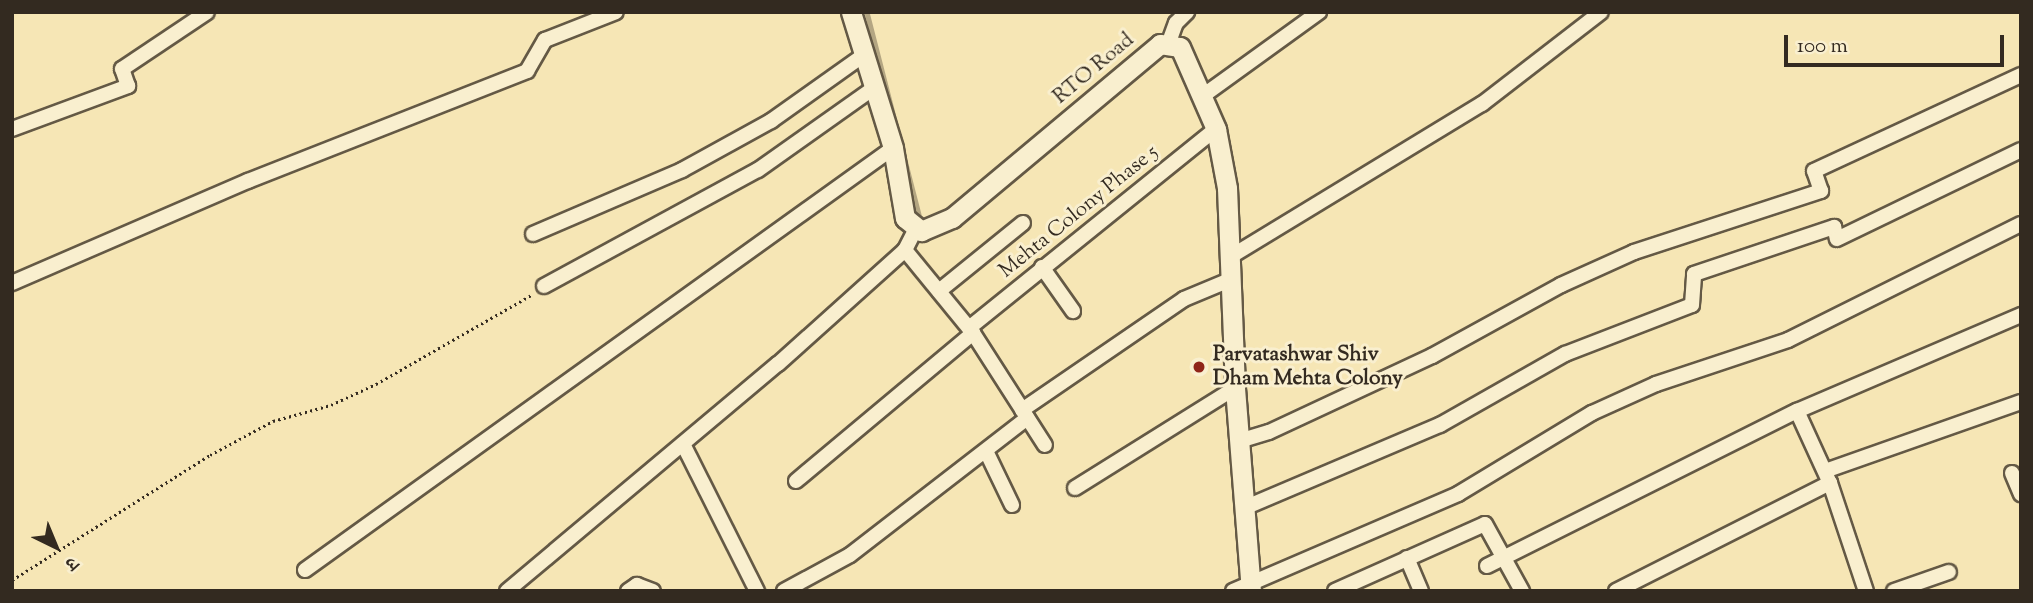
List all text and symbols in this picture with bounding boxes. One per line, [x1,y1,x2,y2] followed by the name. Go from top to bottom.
[1788,21,2008,65] scale bar
[1049,28,1139,110] street label: RTO Road
[1797,32,1848,62] text: 100 m
[994,140,1164,284] street label: Mehta Colony Phase 5
[1213,342,1403,392] place label: Parvatashwar Shiv Dham Mehta Colony
[1191,359,1207,375] marker: Parvatashwar Shiv Dham Mehta Colony
[21,512,91,582] north arrow
[58,550,83,576] text: उ

